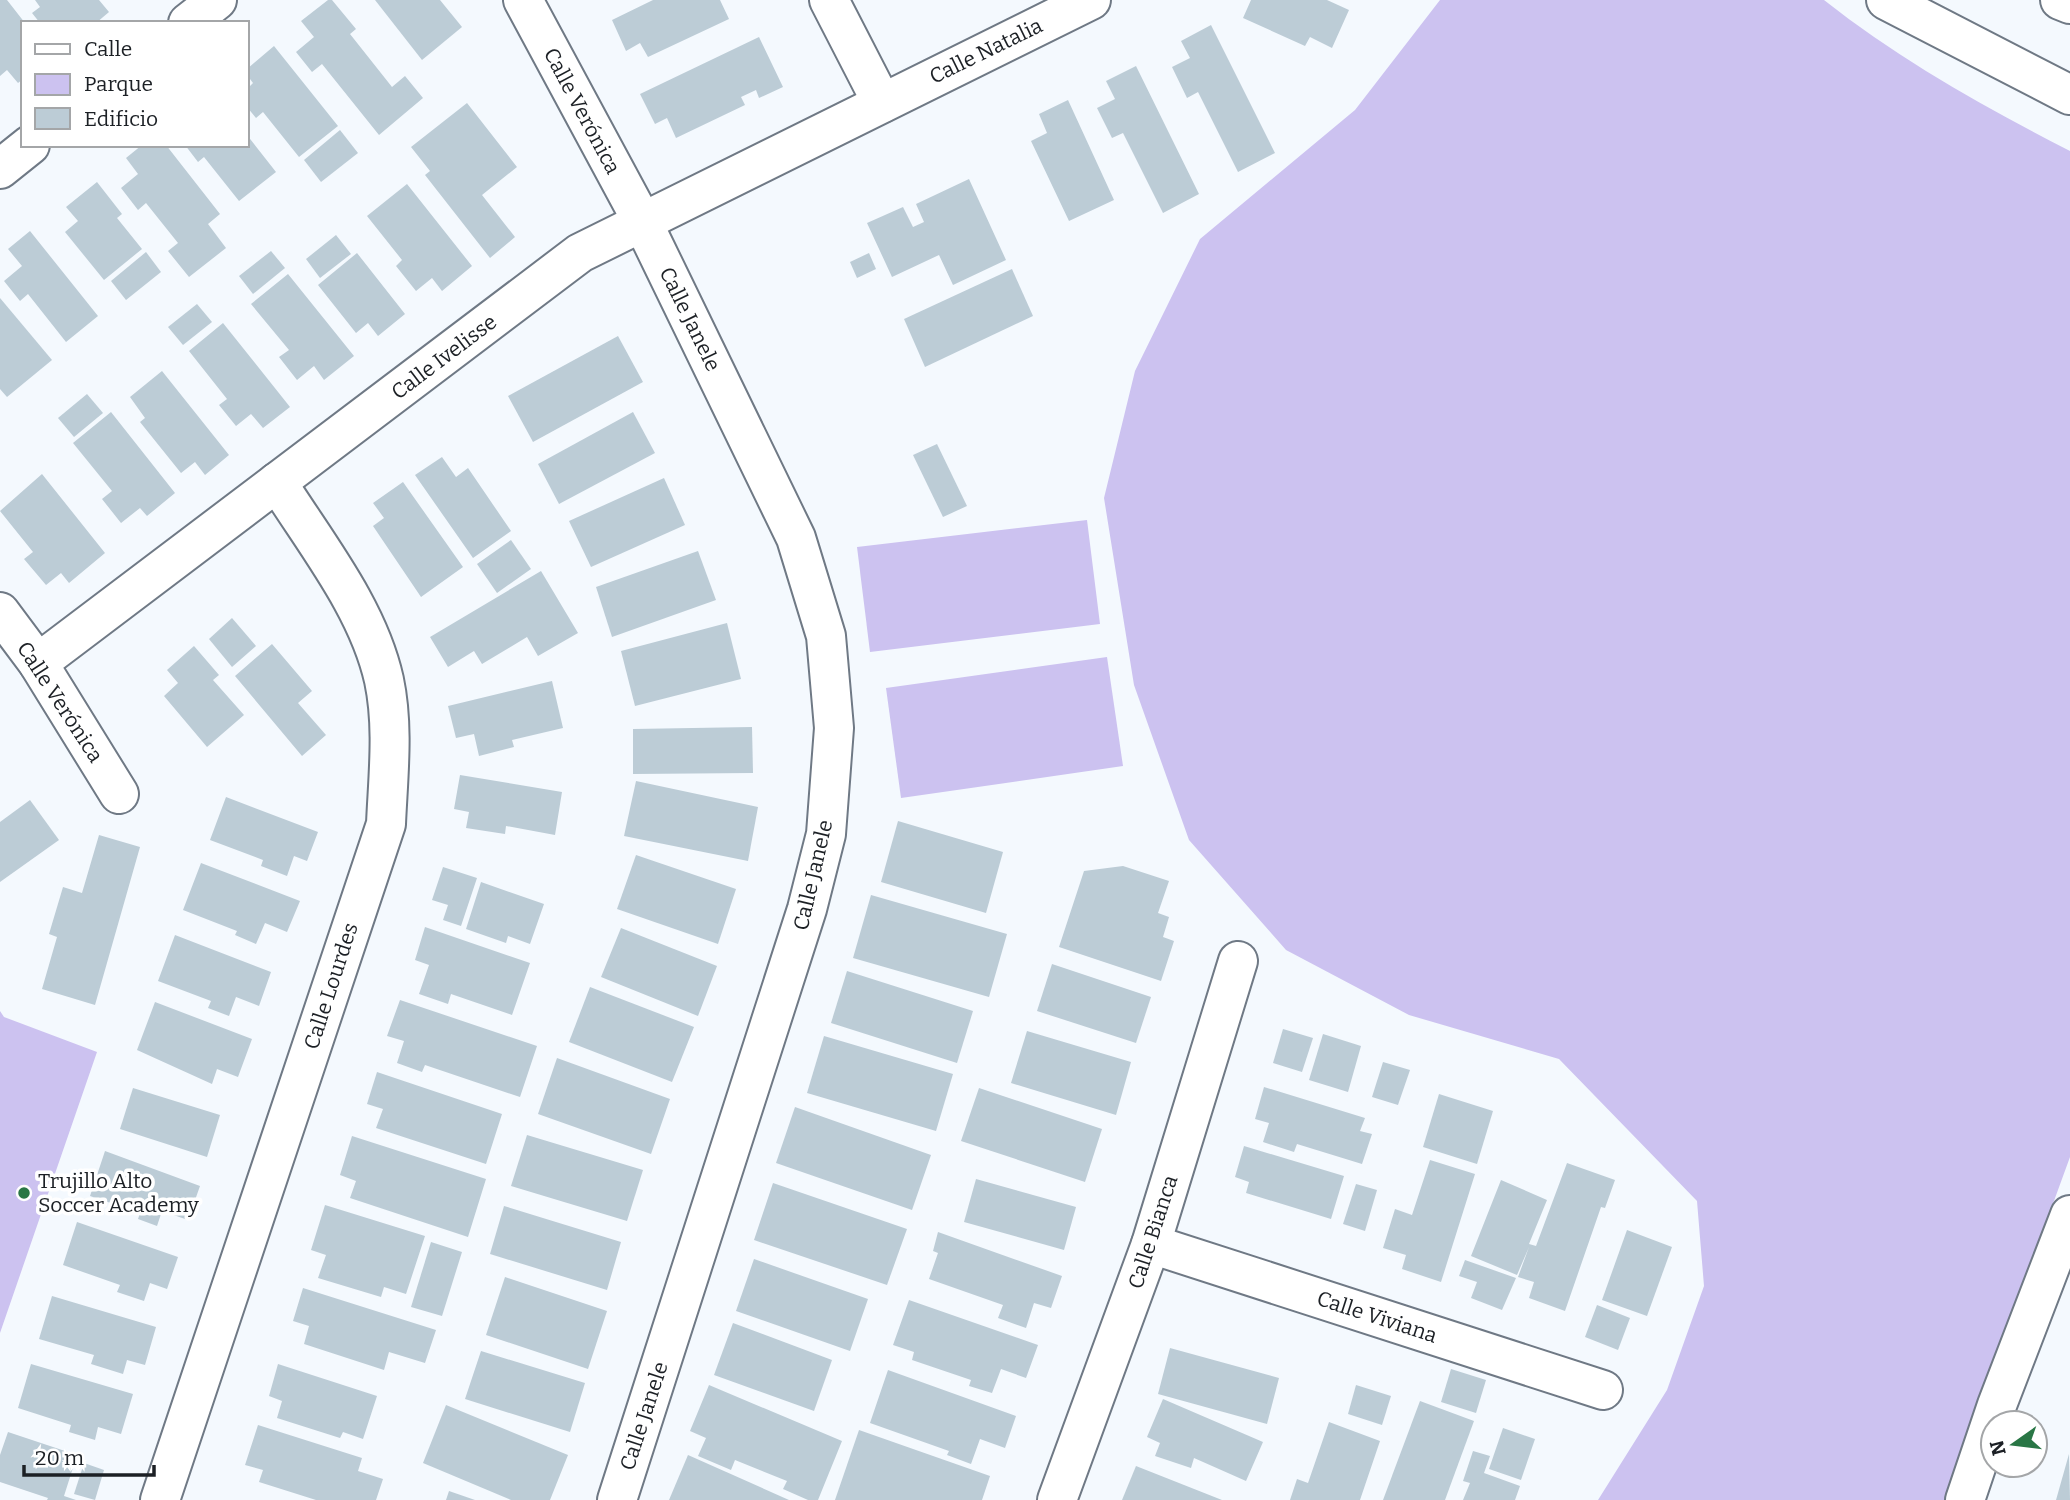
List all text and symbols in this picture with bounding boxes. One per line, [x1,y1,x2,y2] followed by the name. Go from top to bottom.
[925,12,1047,90] street label: Calle Natalia
[21,21,248,147] legend
[84,36,132,62] text: Calle
[538,43,626,179] street label: Calle Verónica
[84,71,153,97] text: Parque
[84,106,158,132] text: Edificio
[654,263,726,375] street label: Calle Janele
[386,309,502,405] street label: Calle Ivelisse
[11,637,109,768] street label: Calle Verónica
[788,817,838,933] street label: Calle Janele
[298,919,364,1053] street label: Calle Lourdes
[38,1168,200,1218] place label: Trujillo Alto Soccer Academy
[1122,1171,1184,1292] street label: Calle Bianca
[16,1185,32,1201] marker: Trujillo Alto Soccer Academy
[1314,1285,1441,1349] street label: Calle Viviana
[614,1358,674,1474] street label: Calle Janele
[1979,1409,2049,1479] north arrow
[24,1434,154,1478] scale bar
[1985,1438,2011,1458] text: N
[35,1445,84,1471] text: 20 m

